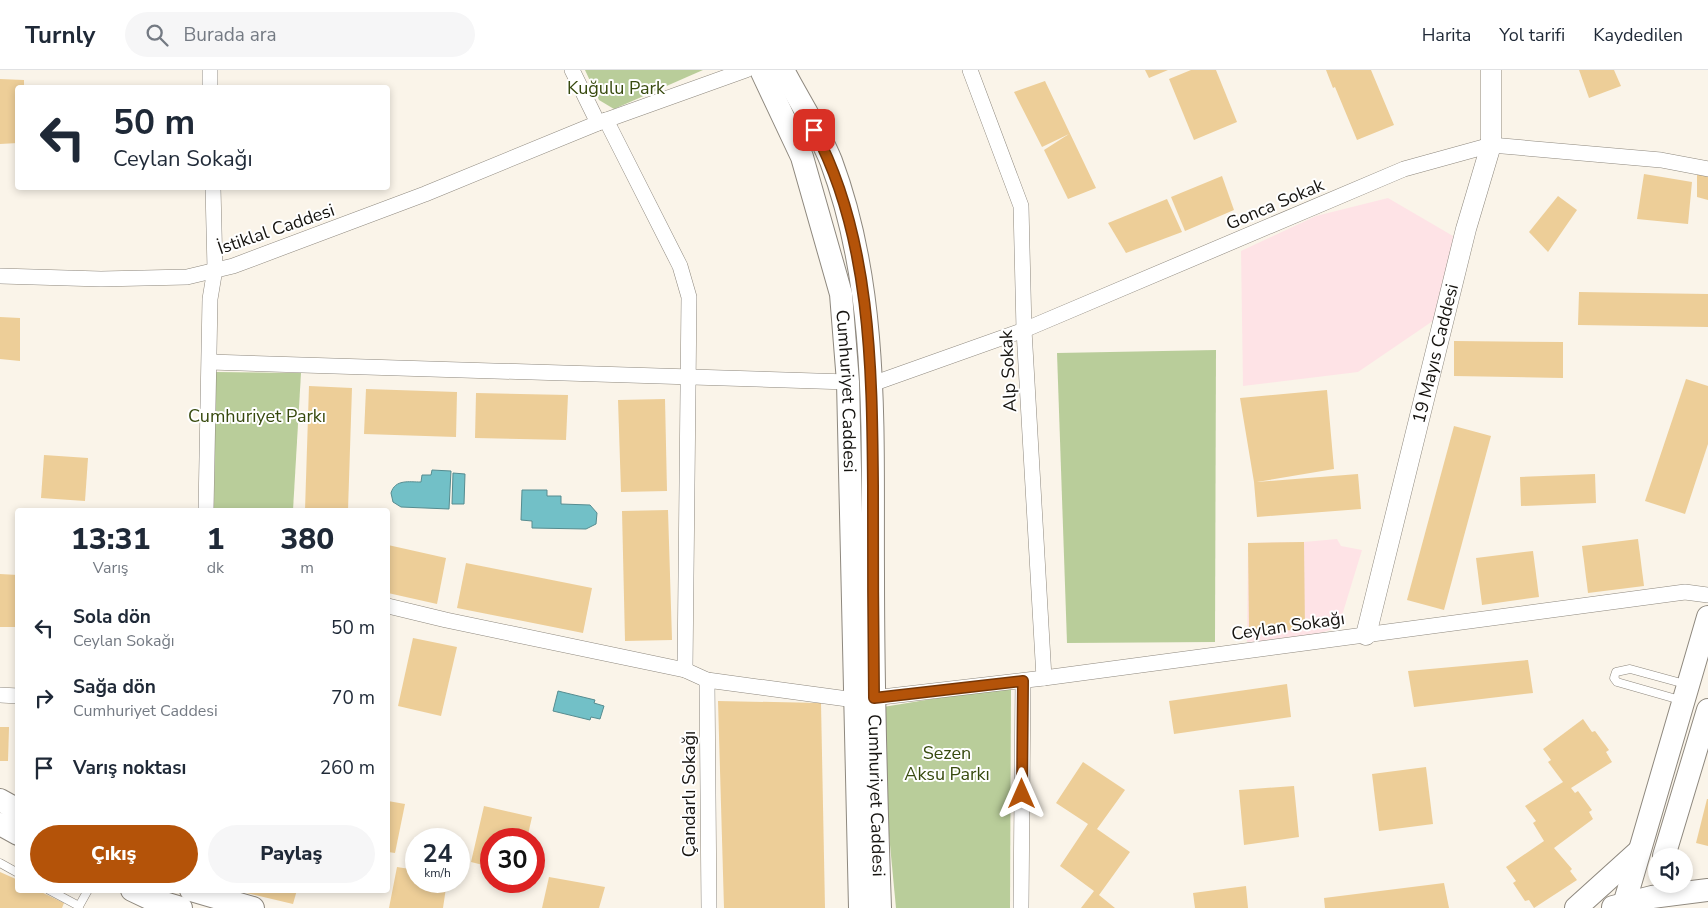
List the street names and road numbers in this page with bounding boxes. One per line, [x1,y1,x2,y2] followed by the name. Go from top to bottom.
[1222,172,1329,235] street label: Gonca Sokak
[214,198,338,260] street label: İstiklal Caddesi
[1407,281,1464,426] street label: 19 Mayıs Caddesi
[830,309,862,473] street label: Cumhuriyet Caddesi
[994,328,1022,413] street label: Alp Sokak
[1230,606,1346,646] street label: Ceylan Sokağı
[862,714,891,877] street label: Cumhuriyet Caddesi
[677,731,701,857] street label: Çandarlı Sokağı

